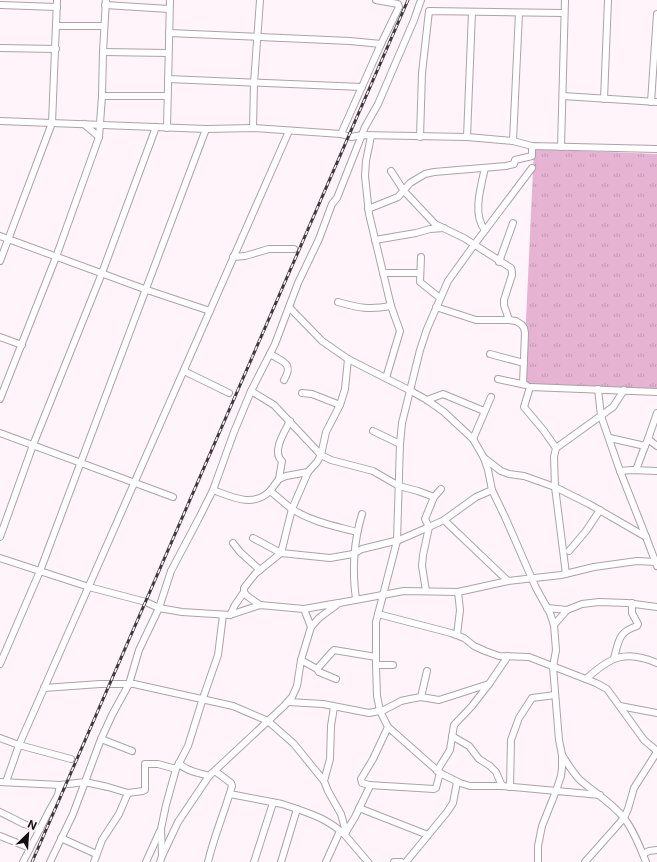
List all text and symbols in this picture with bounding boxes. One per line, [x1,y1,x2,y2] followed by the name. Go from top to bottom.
[8,814,48,854] north arrow
[25,817,39,833] text: N

